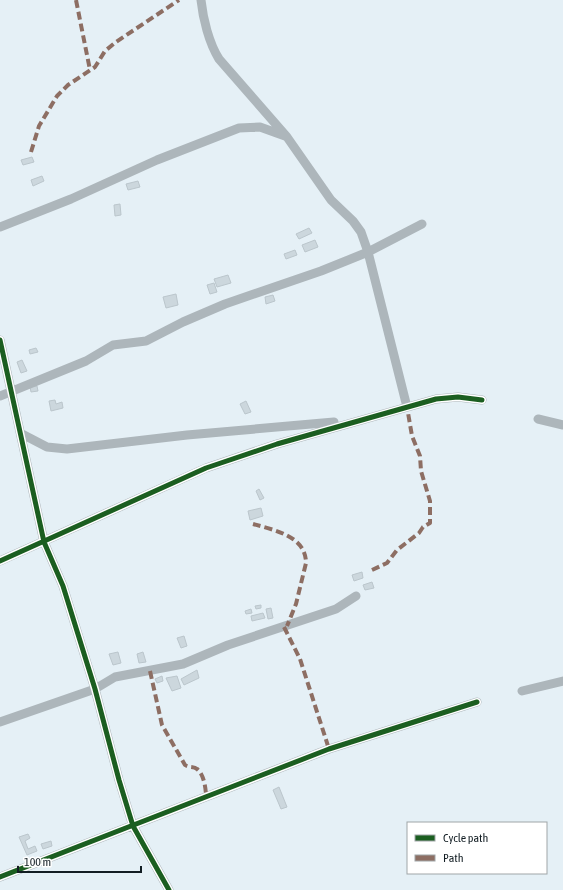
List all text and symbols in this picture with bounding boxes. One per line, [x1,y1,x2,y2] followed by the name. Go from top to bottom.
[407,822,547,874] legend
[443,831,488,845] text: Cycle path
[18,848,141,874] scale bar
[443,851,464,865] text: Path
[24,855,51,869] text: 100 m

